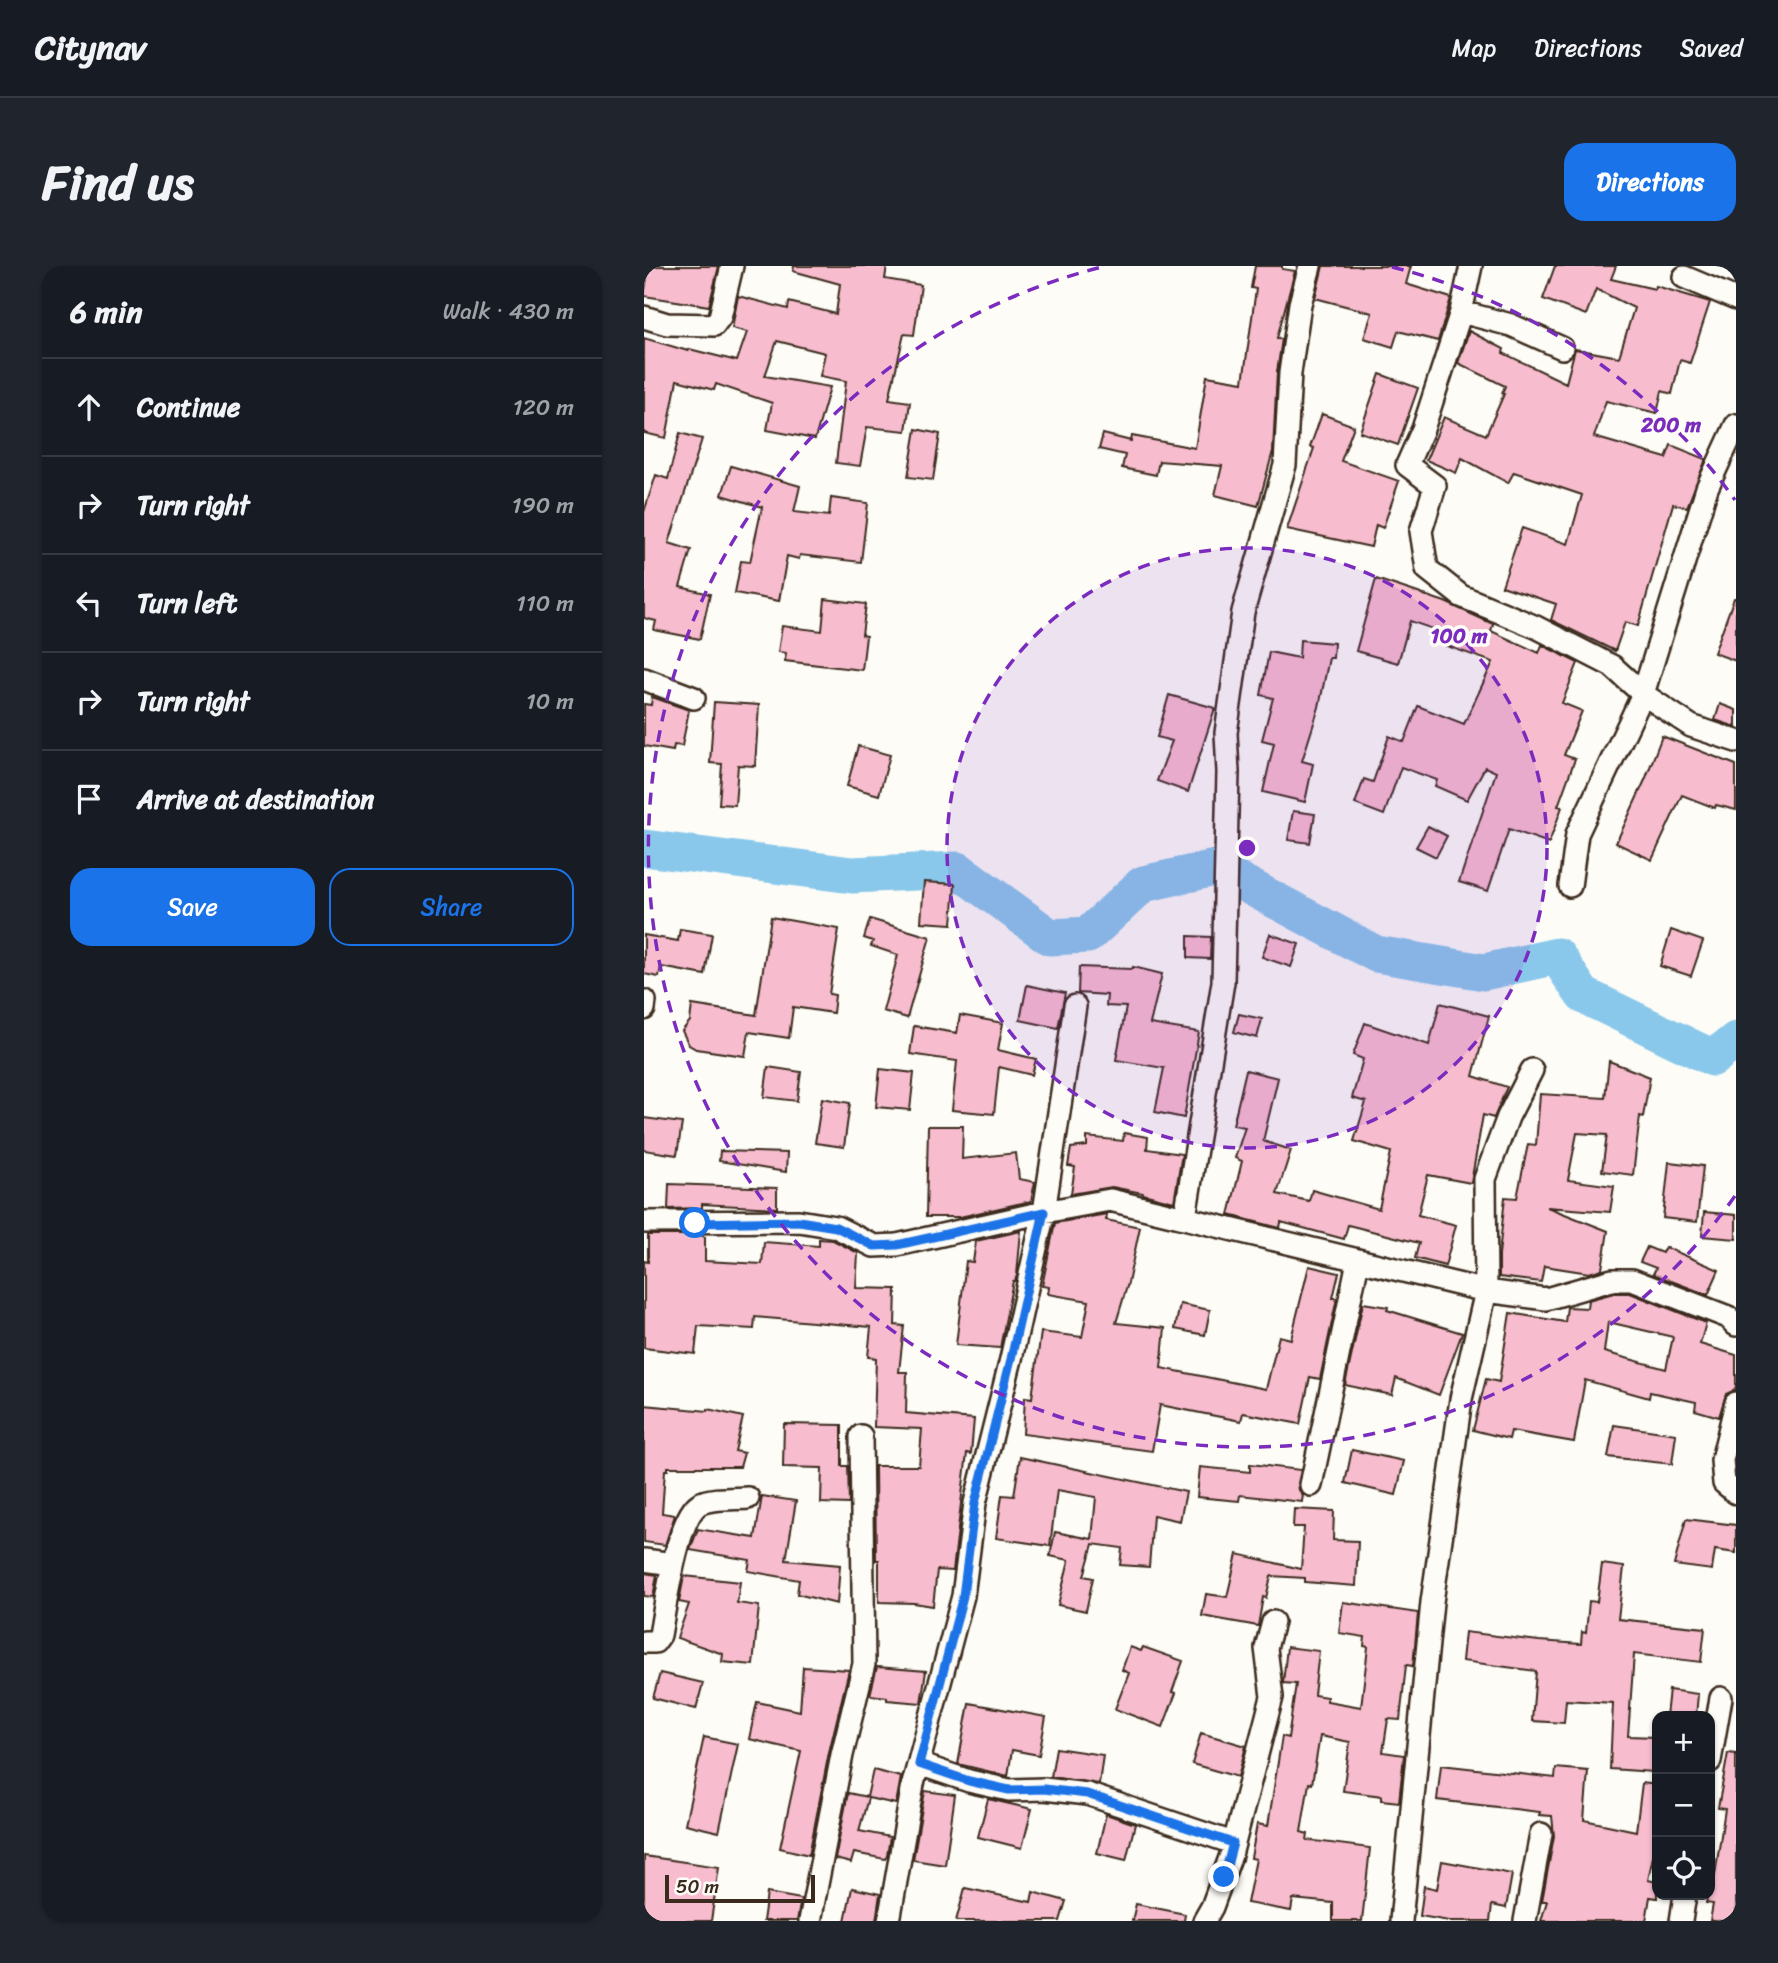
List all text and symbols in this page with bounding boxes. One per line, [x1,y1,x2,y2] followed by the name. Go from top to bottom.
[35,19,146,77] text: Citynav
[1452,27,1496,69] text: Map
[1534,27,1642,69] text: Directions
[1680,27,1743,69] text: Saved
[42,139,194,226] text: Find us
[1564,143,1736,221] button: Directions
[70,285,142,339] text: 6 min
[443,291,574,332] text: Walk · 430 m
[137,384,240,430] text: Continue
[513,387,574,428] text: 120 m
[70,388,108,426] icon: ahead
[1640,406,1702,444] text: 200 m
[137,482,250,528] text: Turn right
[512,485,574,526] text: 190 m
[70,486,108,524] icon: right
[137,580,237,626] text: Turn left
[516,583,574,624] text: 110 m
[70,584,108,622] icon: left
[1430,617,1488,655] text: 100 m
[137,678,250,724] text: Turn right
[526,681,574,722] text: 10 m
[70,682,108,720] icon: right
[137,776,374,822] text: Arrive at destination
[70,780,108,818] icon: arrive
[1235,836,1259,860] centre of rings
[70,868,315,946] button: Save
[329,868,574,946] button: Share
[679,1207,710,1238] route start
[1652,1711,1715,1900] map controls
[1652,1711,1715,1774] button: +
[1652,1774,1715,1837] button: −
[1652,1837,1715,1900] button: locate
[1208,1861,1239,1892] route end
[676,1870,719,1903] text: 50 m
[665,1872,816,1904] scale bar

